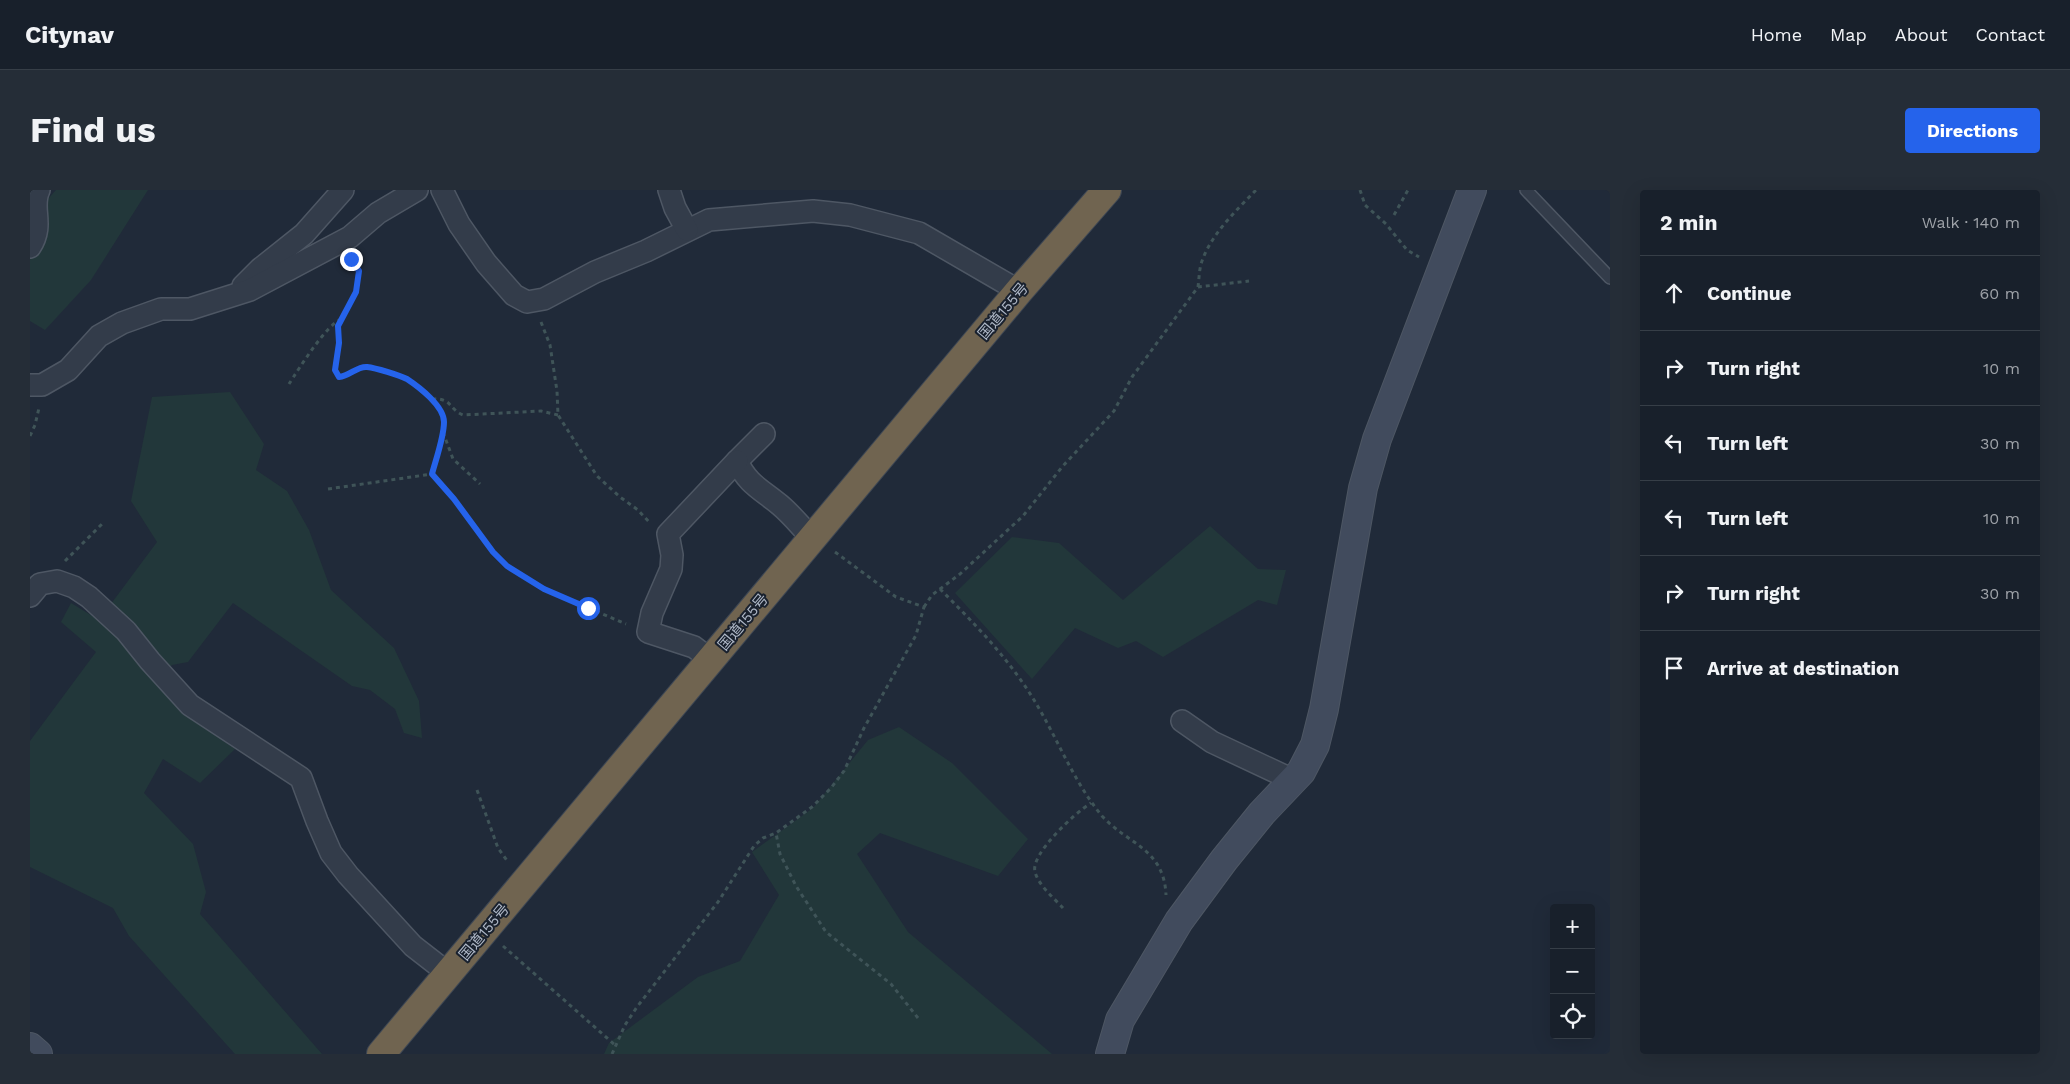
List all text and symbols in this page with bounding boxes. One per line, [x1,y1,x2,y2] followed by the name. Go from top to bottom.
[25,21,114,49] text: Citynav
[1751,24,1802,45] text: Home
[1830,24,1867,45] text: Map
[1895,24,1947,45] text: About
[1975,24,2045,45] text: Contact
[1905,108,2040,153] button: Directions
[30,109,156,151] text: Find us
[1660,210,1717,235] text: 2 min
[1922,213,2020,232] text: Walk · 140 m
[340,248,363,271] route end
[974,279,1032,343] street label: 国道155号
[1660,279,1688,307] icon: ahead
[1707,282,1791,305] text: Continue
[1980,284,2020,303] text: 60 m
[1660,354,1688,382] icon: right
[1707,357,1800,380] text: Turn right
[1983,359,2020,378] text: 10 m
[1660,429,1688,457] icon: left
[1707,432,1788,455] text: Turn left
[1980,434,2020,453] text: 30 m
[1660,504,1688,532] icon: left
[1707,507,1788,530] text: Turn left
[1983,509,2020,528] text: 10 m
[1660,579,1688,607] icon: right
[1707,582,1800,605] text: Turn right
[1980,584,2020,603] text: 30 m
[714,590,772,654] street label: 国道155号
[577,597,600,620] route start
[1660,654,1688,682] icon: arrive
[1707,657,1899,680] text: Arrive at destination
[455,900,513,964] street label: 国道155号
[1550,904,1595,1039] map controls
[1550,904,1595,949] button: +
[1550,949,1595,994] button: −
[1550,994,1595,1039] button: locate

